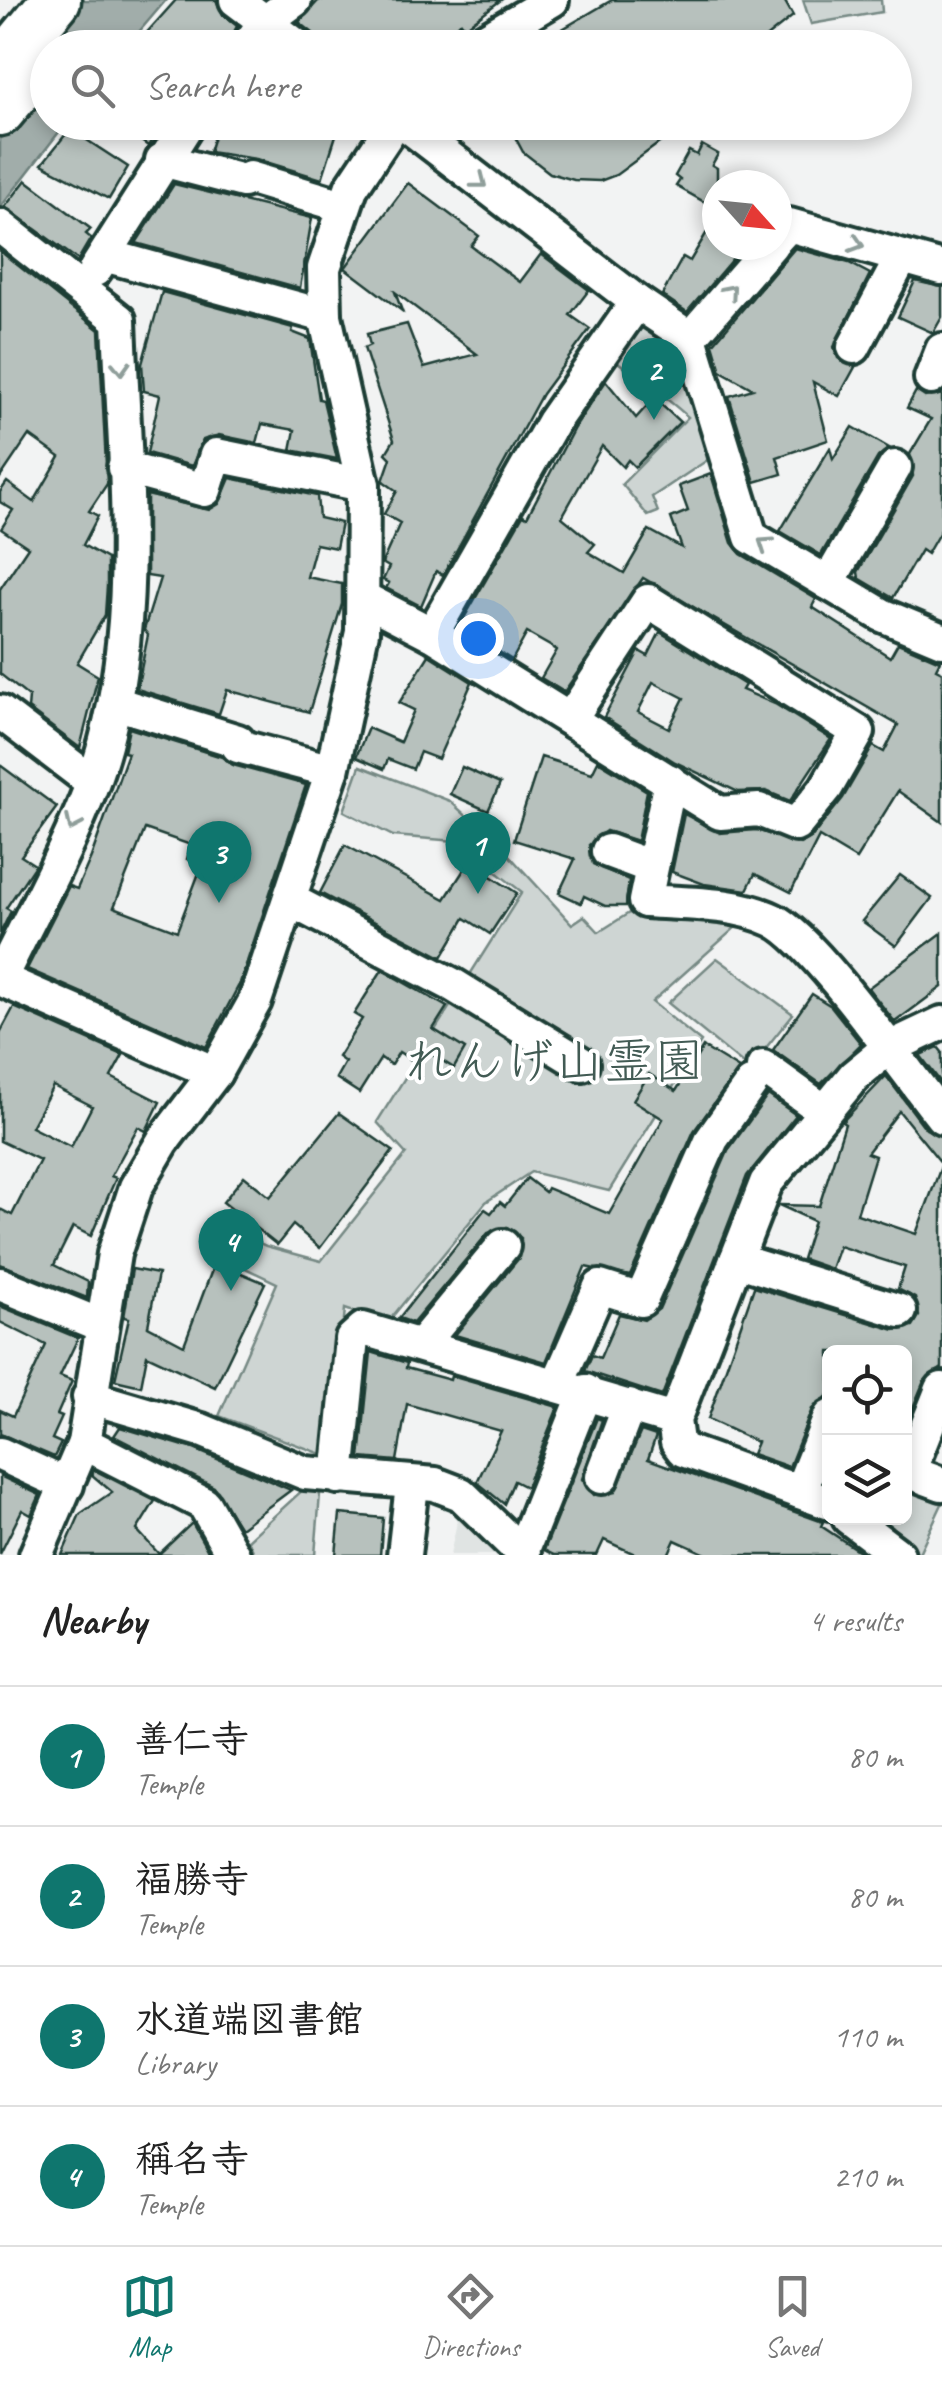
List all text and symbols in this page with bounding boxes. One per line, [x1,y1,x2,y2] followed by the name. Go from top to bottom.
[30,30,912,140] search box
[65,58,120,113] icon: search
[145,62,300,109] text: Search here
[469,170,487,188] one-way arrow
[702,170,792,260] north arrow
[848,232,865,253] one-way arrow
[719,284,737,303] one-way arrow
[622,338,686,420] pin: 2
[110,360,131,376] one-way arrow
[757,537,775,556] one-way arrow
[453,613,504,664] your location
[446,812,510,894] pin: 1
[65,814,85,832] one-way arrow
[186,820,252,903] pin: 3
[404,1030,704,1093] park label: れんげ山霊園
[198,1208,264,1291] pin: 4
[822,1345,912,1525] map controls
[822,1345,912,1435] button: locate
[822,1435,912,1525] button: layers
[40,1594,146,1647] text: Nearby
[808,1600,902,1641] text: 4 results
[135,1716,249,1763] text: 善仁寺
[65,1736,80,1777] text: 1
[848,1736,902,1777] text: 80 m
[135,1763,203,1804] text: Temple
[135,1856,249,1903] text: 福勝寺
[65,1876,80,1917] text: 2
[848,1876,902,1917] text: 80 m
[135,1903,203,1944] text: Temple
[135,1996,363,2043] text: 水道端図書館
[65,2016,80,2057] text: 3
[833,2016,902,2057] text: 110 m
[135,2043,216,2084] text: Library
[135,2136,249,2183] text: 稱名寺
[65,2156,80,2197] text: 4
[833,2156,902,2197] text: 210 m
[135,2183,203,2224] text: Temple
[122,2269,177,2364] tab: Map
[422,2269,520,2364] tab: Directions
[765,2269,820,2364] tab: Saved

